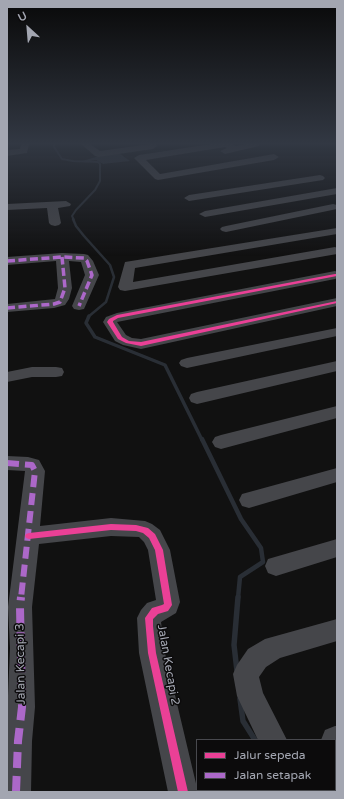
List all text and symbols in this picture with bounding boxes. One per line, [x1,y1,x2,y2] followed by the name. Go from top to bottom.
[8,8,48,48] north arrow
[16,9,29,24] text: U
[13,623,29,705] street label: Jalan Kecapi 3
[154,624,182,706] street label: Jalan Kecapi 2
[196,739,336,791] legend
[234,748,306,762] text: Jalur sepeda
[234,768,311,782] text: Jalan setapak

